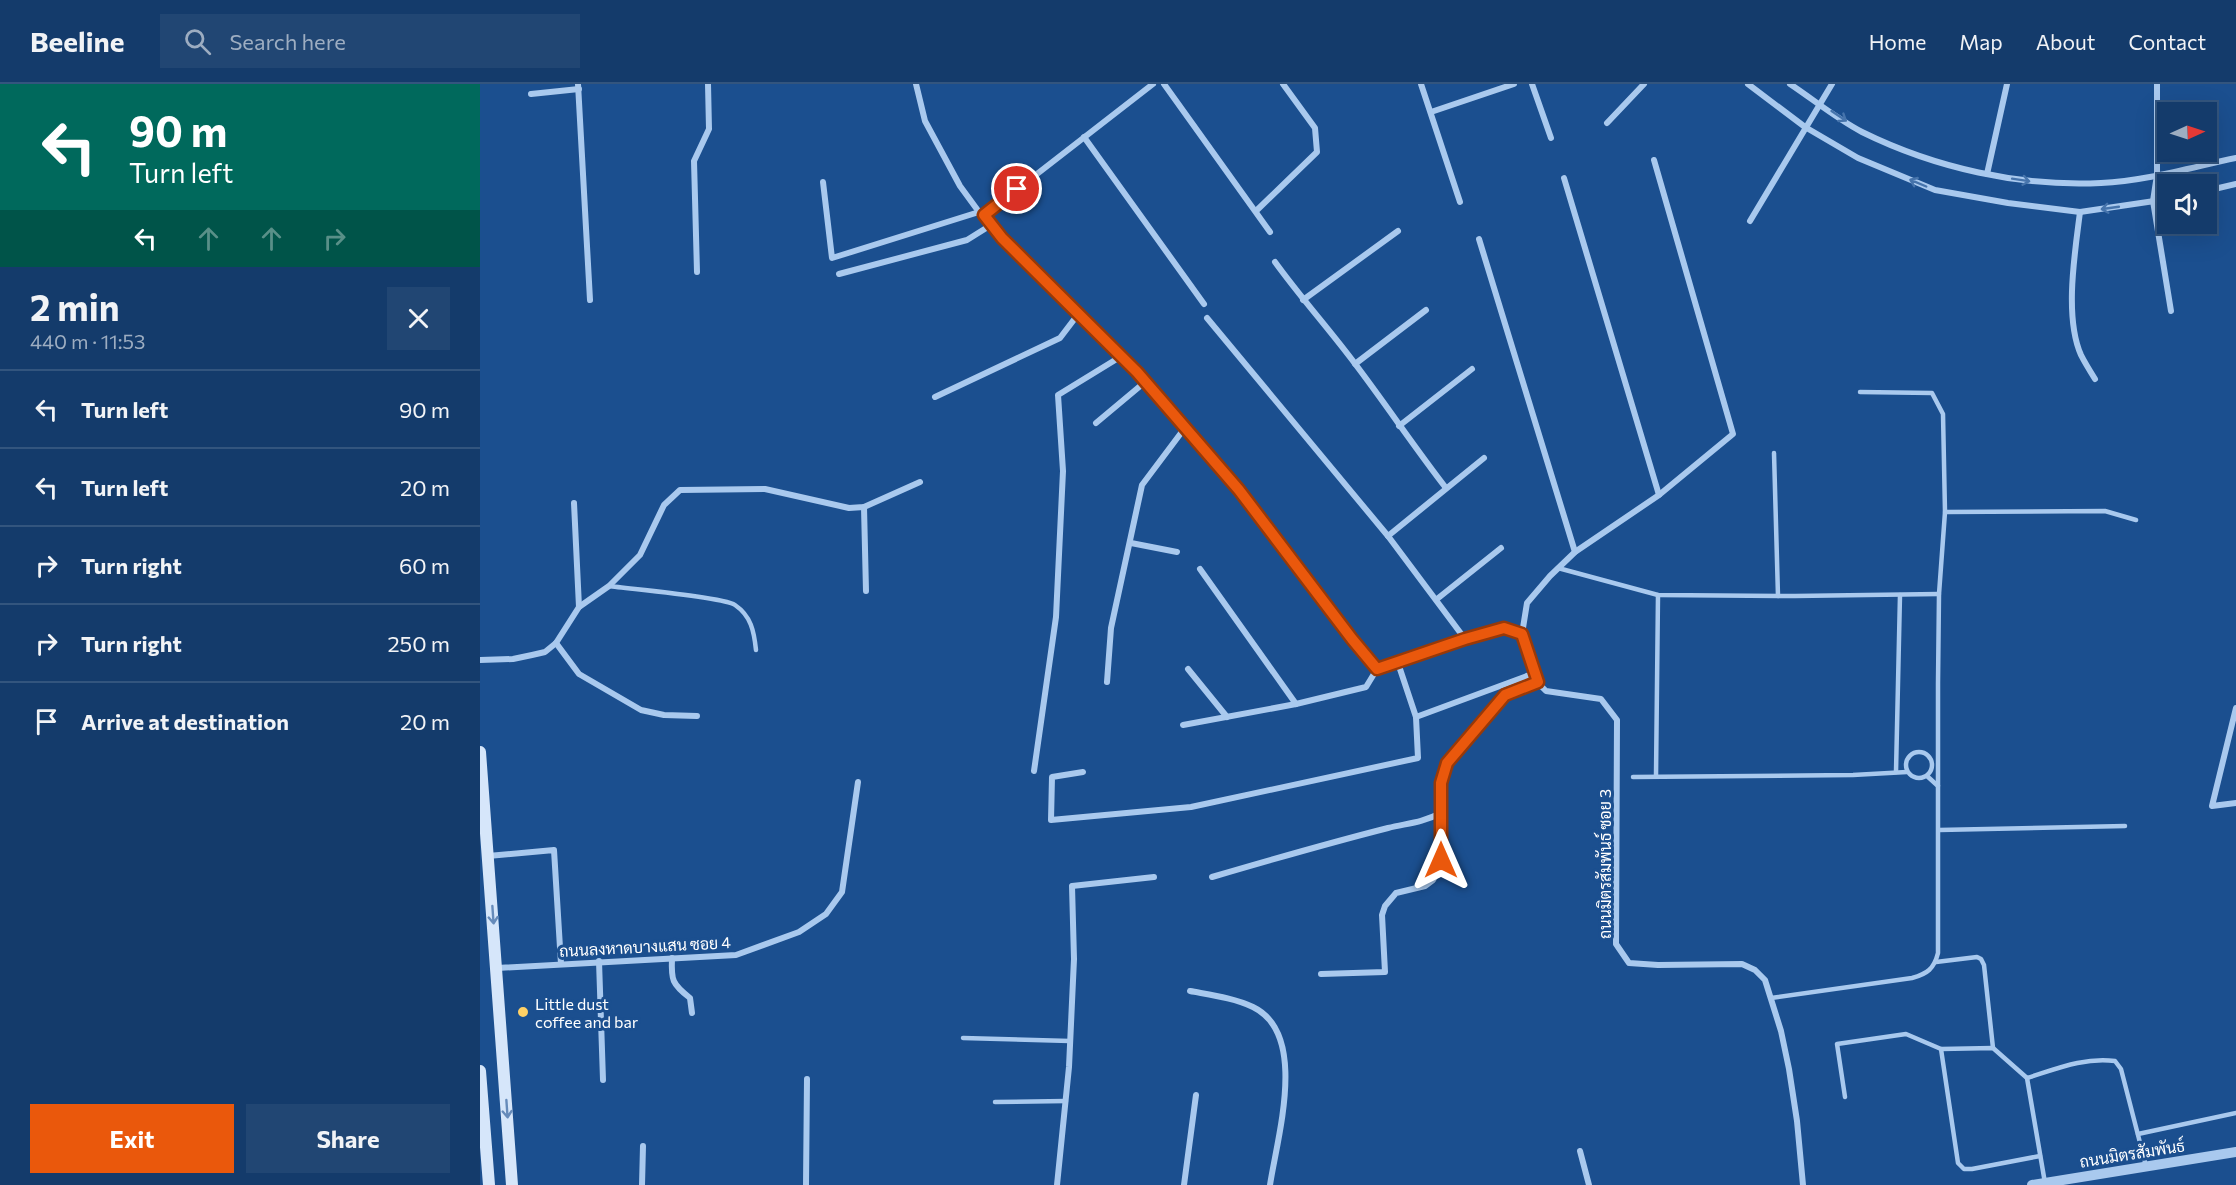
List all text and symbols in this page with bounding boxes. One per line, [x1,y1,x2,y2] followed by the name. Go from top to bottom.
[160,14,580,68] search box
[30,24,124,58] text: Beeline
[181,25,214,58] icon: search
[229,28,346,55] text: Search here
[1869,29,1926,54] text: Home
[1959,29,2003,54] text: Map
[2036,29,2095,54] text: About
[2128,29,2206,54] text: Contact
[2157,102,2217,162] north arrow
[2157,102,2217,234] map controls
[129,104,228,156] text: 90 m
[30,108,108,186] icon: left
[1830,110,1847,123] one-way arrow
[129,156,233,189] text: Turn left
[991,163,1042,214] pin
[1000,172,1033,205] icon: arrive
[2157,174,2217,234] button: sound
[2011,175,2030,186] one-way arrow
[1909,177,1928,188] one-way arrow
[2100,202,2120,213] one-way arrow
[129,222,162,255] icon: left
[192,222,225,255] icon: ahead
[255,222,288,255] icon: ahead
[318,222,351,255] icon: right
[30,284,120,328] text: 2 min
[387,287,450,350] button: close
[30,329,145,353] text: 440 m · 11:53
[30,393,63,426] icon: left
[81,396,168,423] text: Turn left
[399,396,450,423] text: 90 m
[30,471,63,504] icon: left
[81,474,168,501] text: Turn left
[400,474,450,501] text: 20 m
[30,549,63,582] icon: right
[81,552,182,579] text: Turn right
[399,552,450,579] text: 60 m
[30,627,63,660] icon: right
[81,630,182,657] text: Turn right
[387,630,450,657] text: 250 m
[30,705,63,738] icon: arrive
[81,708,289,735] text: Arrive at destination
[400,708,450,735] text: 20 m
[1593,789,1614,939] street label: ถนนมิตรสัมพันธ์ ซอย 3
[1409,828,1473,892] position arrow
[488,904,499,924] one-way arrow
[559,932,732,960] street label: ถนนลงหาดบางแสน ซอย 4
[535,994,639,1031] place label: Little dust coffee and bar
[516,1005,530,1019] marker: Little dust coffee and bar
[501,1099,512,1119] one-way arrow
[30,1104,234,1173] button: Exit
[246,1104,450,1173] button: Share
[2078,1133,2186,1171] street label: ถนนมิตรสัมพันธ์

